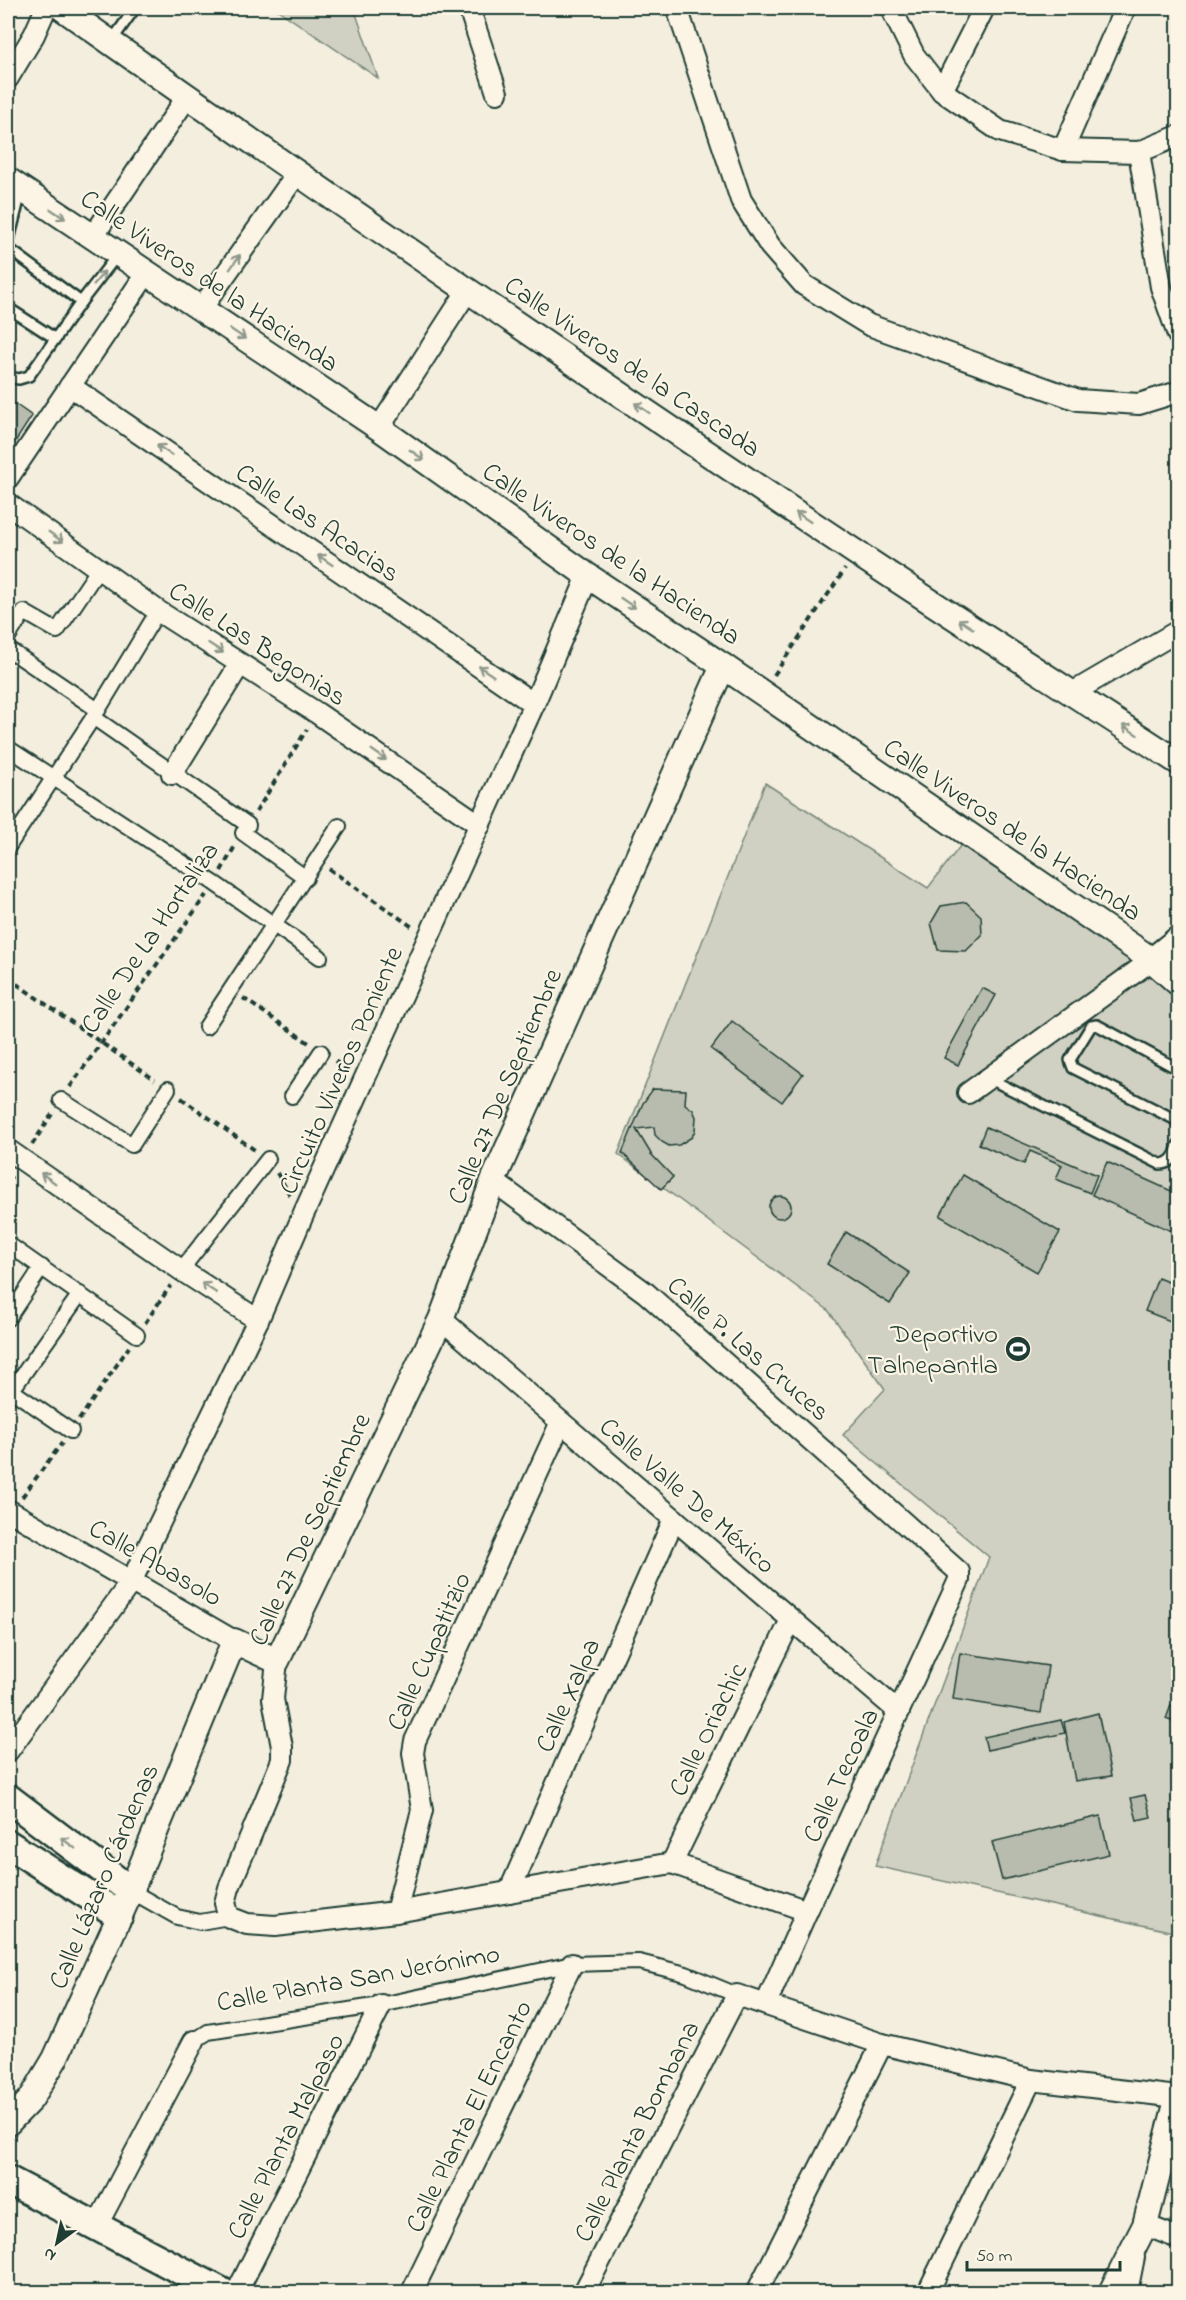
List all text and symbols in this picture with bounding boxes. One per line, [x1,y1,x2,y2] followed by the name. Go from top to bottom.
[71,181,346,383] street label: Calle Viveros de la Hacienda
[49,208,66,220] one-way arrow
[229,254,241,270] one-way arrow
[496,268,768,469] street label: Calle Viveros de la Cascada
[93,270,106,286] one-way arrow
[229,328,246,340] one-way arrow
[633,401,650,414] one-way arrow
[157,444,173,456] one-way arrow
[408,449,424,461] one-way arrow
[473,454,748,656] street label: Calle Viveros de la Hacienda
[227,455,407,594] street label: Calle Las Acacias
[795,511,812,523] one-way arrow
[47,531,63,543] one-way arrow
[317,554,334,567] one-way arrow
[160,573,353,717] street label: Calle Las Begonias
[619,597,636,609] one-way arrow
[958,618,975,630] one-way arrow
[207,642,224,654] one-way arrow
[478,664,495,676] one-way arrow
[1121,724,1138,737] one-way arrow
[874,730,1149,932] street label: Calle Viveros de la Hacienda
[370,749,386,761] one-way arrow
[72,834,230,1042] street label: Calle De La Hortaliza
[270,940,415,1201] street label: Circuito Viveros Poniente
[439,962,574,1211] street label: Calle 27 De Septiembre
[40,1172,57,1184] one-way arrow
[657,1268,838,1432] street label: Calle P. Las Cruces
[201,1282,218,1294] one-way arrow
[867,1316,998,1386] place label: Deportivo Talnepantla
[1003,1334,1033,1364] sports icon: Deportivo Talnepantla
[240,1406,383,1653] street label: Calle 27 De Septiembre
[590,1409,783,1585] street label: Calle Valle De México
[81,1510,229,1618] street label: Calle Abasolo
[378,1566,483,1738] street label: Calle Cupatitzio
[527,1633,612,1759] street label: Calle Xalpa
[660,1657,758,1804] street label: Calle Oriachic
[794,1702,890,1850] street label: Calle Tecoala
[40,1758,170,1996] street label: Calle Lázaro Cárdenas
[60,1837,76,1850] one-way arrow
[214,1935,503,2024] street label: Calle Planta San Jerónimo
[397,1994,544,2240] street label: Calle Planta El Encanto
[565,2015,711,2250] street label: Calle Planta Bombana
[218,2027,356,2247] street label: Calle Planta Malpaso
[27,2213,87,2273] north arrow
[967,2234,1120,2272] scale bar
[39,2241,61,2267] text: N
[976,2244,1013,2270] text: 50 m

